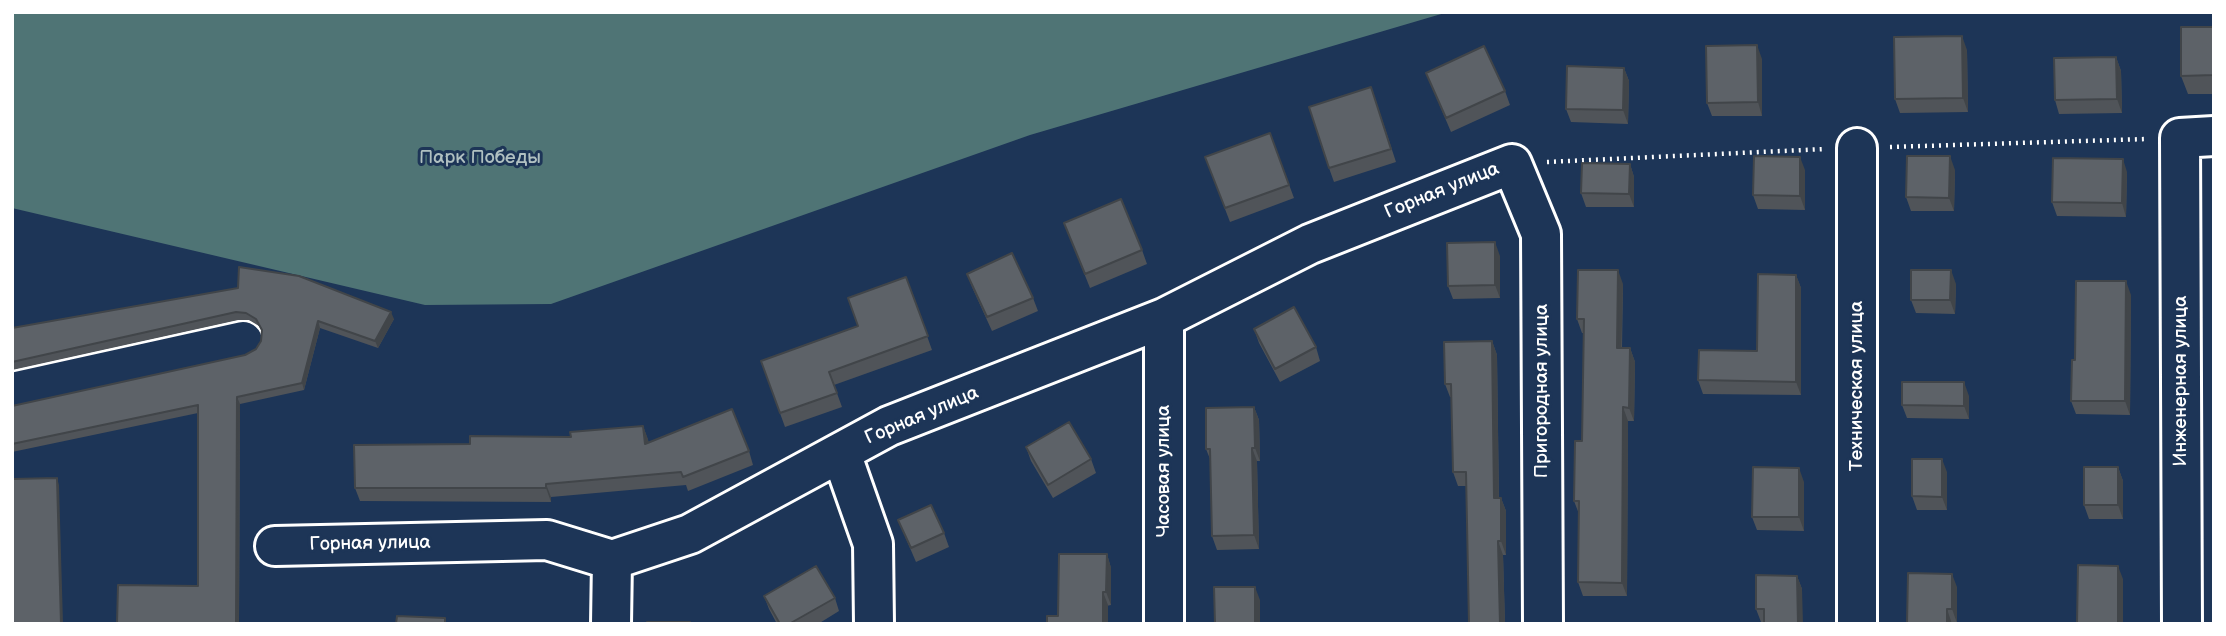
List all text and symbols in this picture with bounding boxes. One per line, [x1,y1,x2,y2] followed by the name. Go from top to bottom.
[419,147,541,169] park label: Парк Победы
[1381,158,1503,224] street label: Горная улица
[2170,296,2192,466] street label: Инженерная улица
[1846,301,1868,471] street label: Техническая улица
[1531,304,1553,478] street label: Пригородная улица
[862,382,982,450] street label: Горная улица
[1153,405,1175,537] street label: Часовая улица
[309,532,431,556] street label: Горная улица

